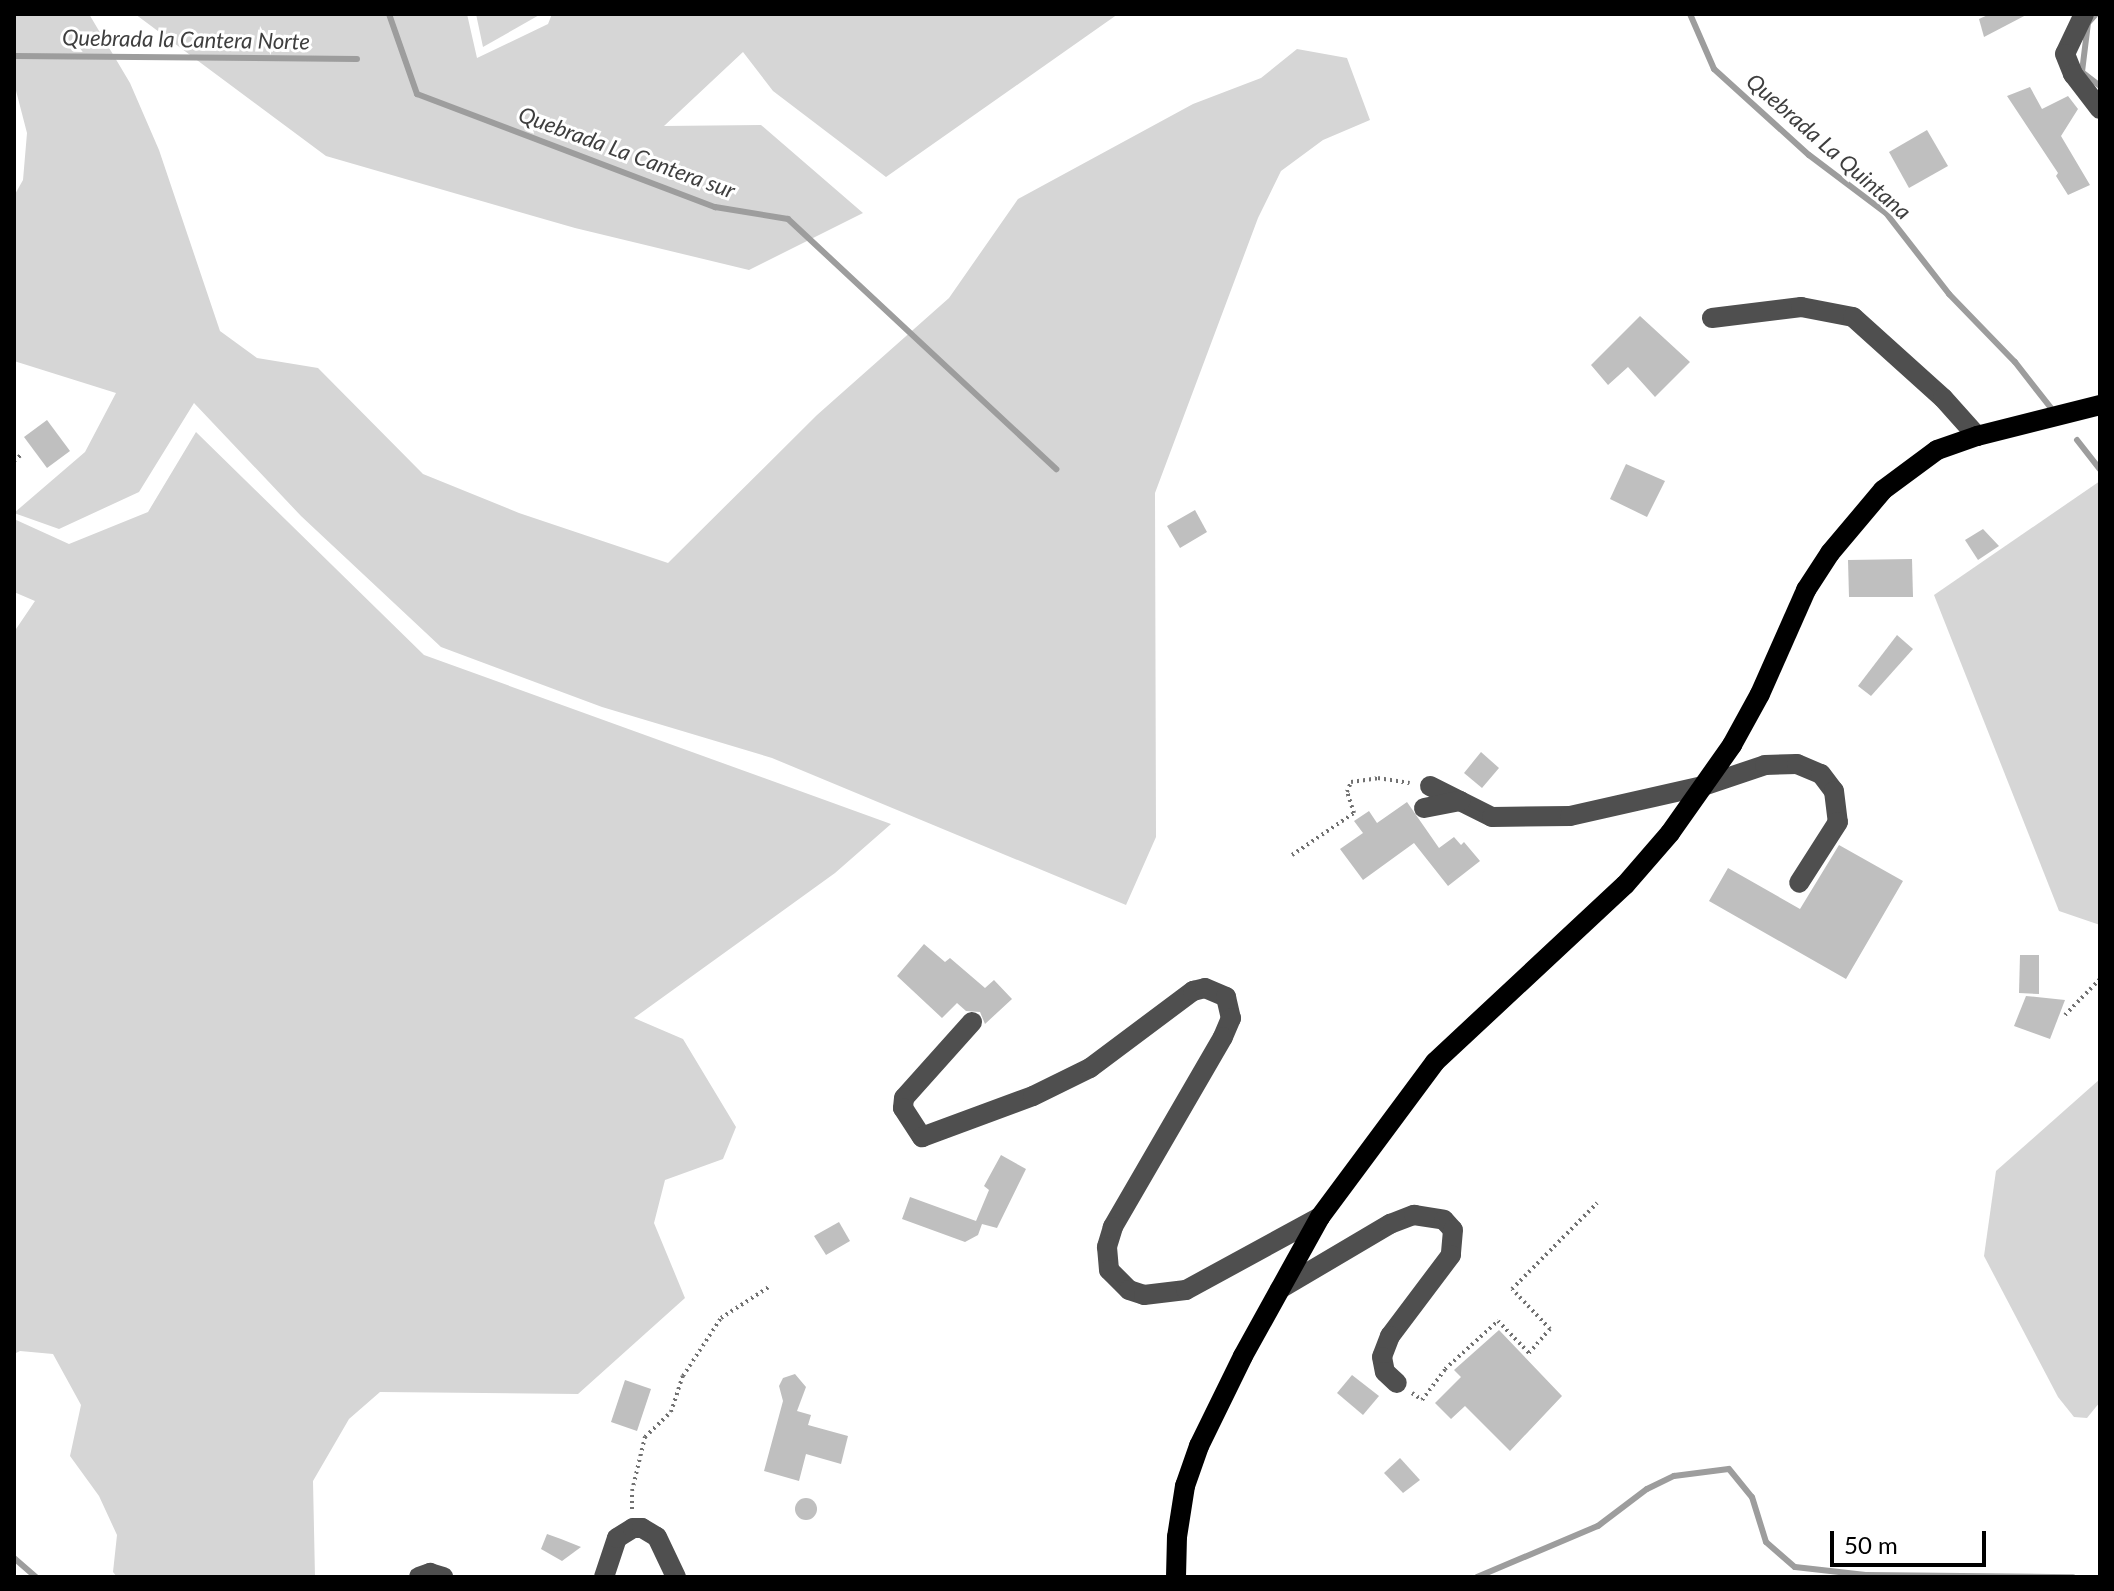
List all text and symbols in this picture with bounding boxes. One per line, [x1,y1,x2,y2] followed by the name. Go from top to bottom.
[62,24,310,54] water label: Quebrada la Cantera Norte
[1741,67,1917,225] water label: Quebrada La Quintana
[515,101,739,203] water label: Quebrada La Cantera sur
[1834,1515,1990,1565] scale bar
[1844,1530,1898,1559] text: 50 m

